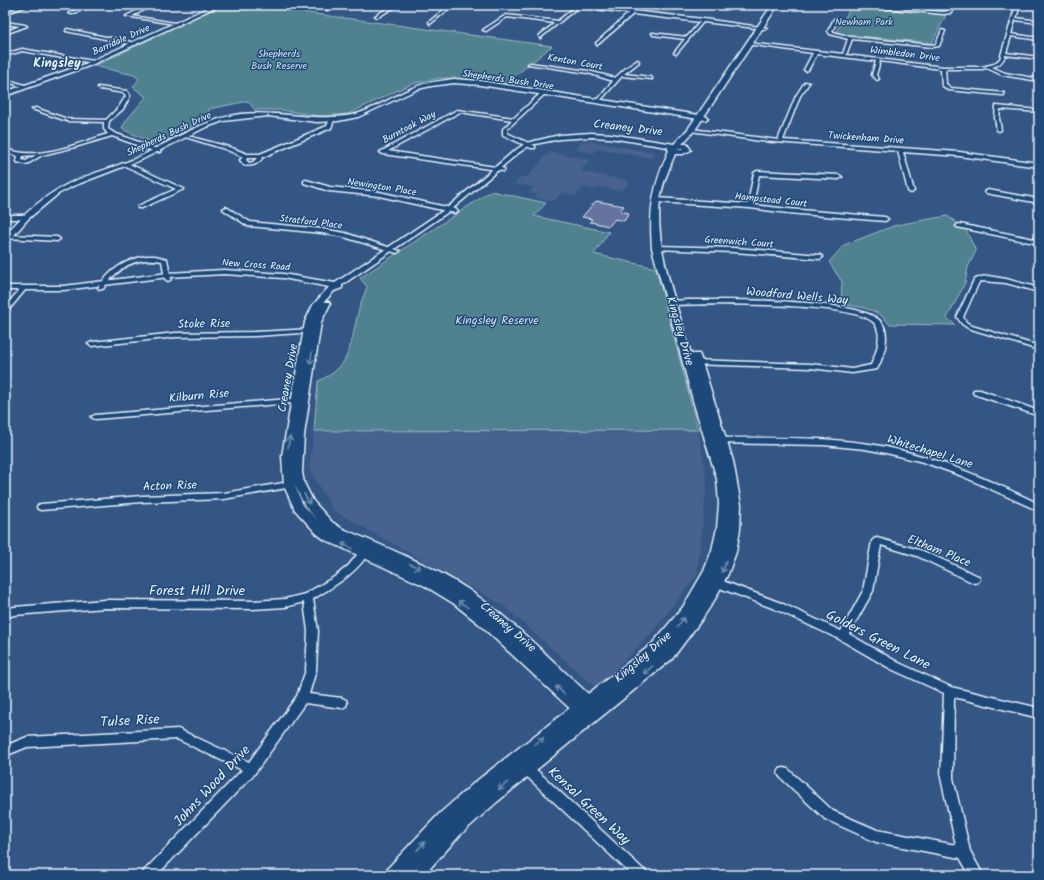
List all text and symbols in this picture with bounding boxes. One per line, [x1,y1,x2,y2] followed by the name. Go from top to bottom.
[835,14,893,30] park label: Newham Park
[90,20,153,60] street label: Barridale Drive
[869,42,941,66] street label: Wimbledon Drive
[251,46,307,74] park label: Shepherds Bush Reserve
[546,49,604,75] street label: Kenton Court
[33,53,81,74] district label: Kingsley
[461,66,555,94] street label: Shepherds Bush Drive
[379,106,439,148] street label: Burntoak Way
[124,107,215,161] street label: Shepherds Bush Drive
[592,114,664,142] street label: Creaney Drive
[827,127,905,149] street label: Twickenham Drive
[346,174,418,200] street label: Newington Place
[734,188,808,212] street label: Hampstead Court
[279,210,344,234] street label: Stratford Place
[704,232,774,252] street label: Greenwich Court
[221,255,292,275] street label: New Cross Road
[745,282,849,310] street label: Woodford Wells Way
[661,294,699,368] street label: Kingsley Drive
[455,311,539,330] park label: Kingsley Reserve
[178,314,231,334] street label: Stoke Rise
[273,342,303,414] street label: Creaney Drive
[307,352,315,365] one-way arrow
[168,384,231,408] street label: Kilburn Rise
[885,430,976,474] street label: Whitechapel Lane
[285,436,293,449] one-way arrow
[143,476,198,496] street label: Acton Rise
[304,493,311,505] one-way arrow
[904,530,974,573] street label: Eltham Place
[341,542,353,549] one-way arrow
[719,560,727,572] one-way arrow
[409,563,421,571] one-way arrow
[149,580,246,602] street label: Forest Hill Drive
[476,597,541,657] street label: Creaney Drive
[457,600,468,608] one-way arrow
[822,604,935,676] street label: Golders Green Lane
[677,616,685,627] one-way arrow
[610,626,676,687] street label: Kingsley Drive
[643,666,654,675] one-way arrow
[555,685,565,695] one-way arrow
[100,708,161,734] street label: Tulse Rise
[533,737,544,746] one-way arrow
[168,740,256,832] street label: Johns Wood Drive
[543,762,636,851] street label: Kensal Green Way
[497,782,508,791] one-way arrow
[416,841,425,851] one-way arrow

